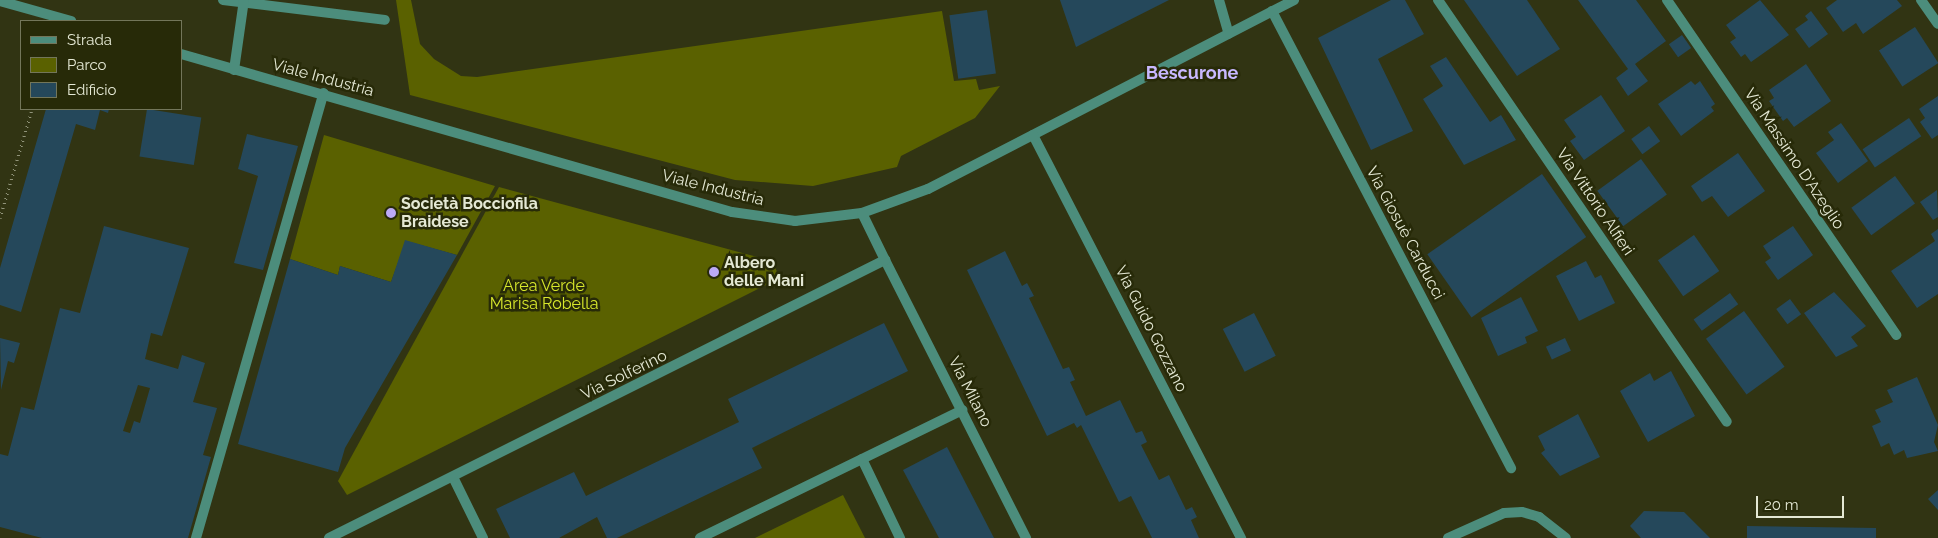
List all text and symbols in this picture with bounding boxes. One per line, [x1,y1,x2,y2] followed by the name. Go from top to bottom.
[20,20,182,110] legend
[67,31,112,49] text: Strada
[270,55,376,101] street label: Viale Industria
[67,56,107,74] text: Parco
[1146,62,1238,84] district label: Bescurone
[67,81,117,99] text: Edificio
[1740,85,1848,233] street label: Via Massimo D'Azeglio
[1552,144,1638,260] street label: Via Vittorio Alfieri
[1362,163,1448,303] street label: Via Giosuè Carducci
[660,166,766,210] street label: Viale Industria
[401,194,538,232] place label: Società Bocciofila Braidese
[385,207,397,219] marker: Società Bocciofila Braidese
[724,253,804,291] place label: Albero delle Mani
[1111,263,1191,395] street label: Via Guido Gozzano
[708,266,720,278] marker: Albero delle Mani
[490,276,598,314] park label: Area Verde Marisa Robella
[578,346,670,404] street label: Via Solferino
[944,354,996,430] street label: Via Milano
[1758,486,1846,518] scale bar
[1764,496,1799,514] text: 20 m

